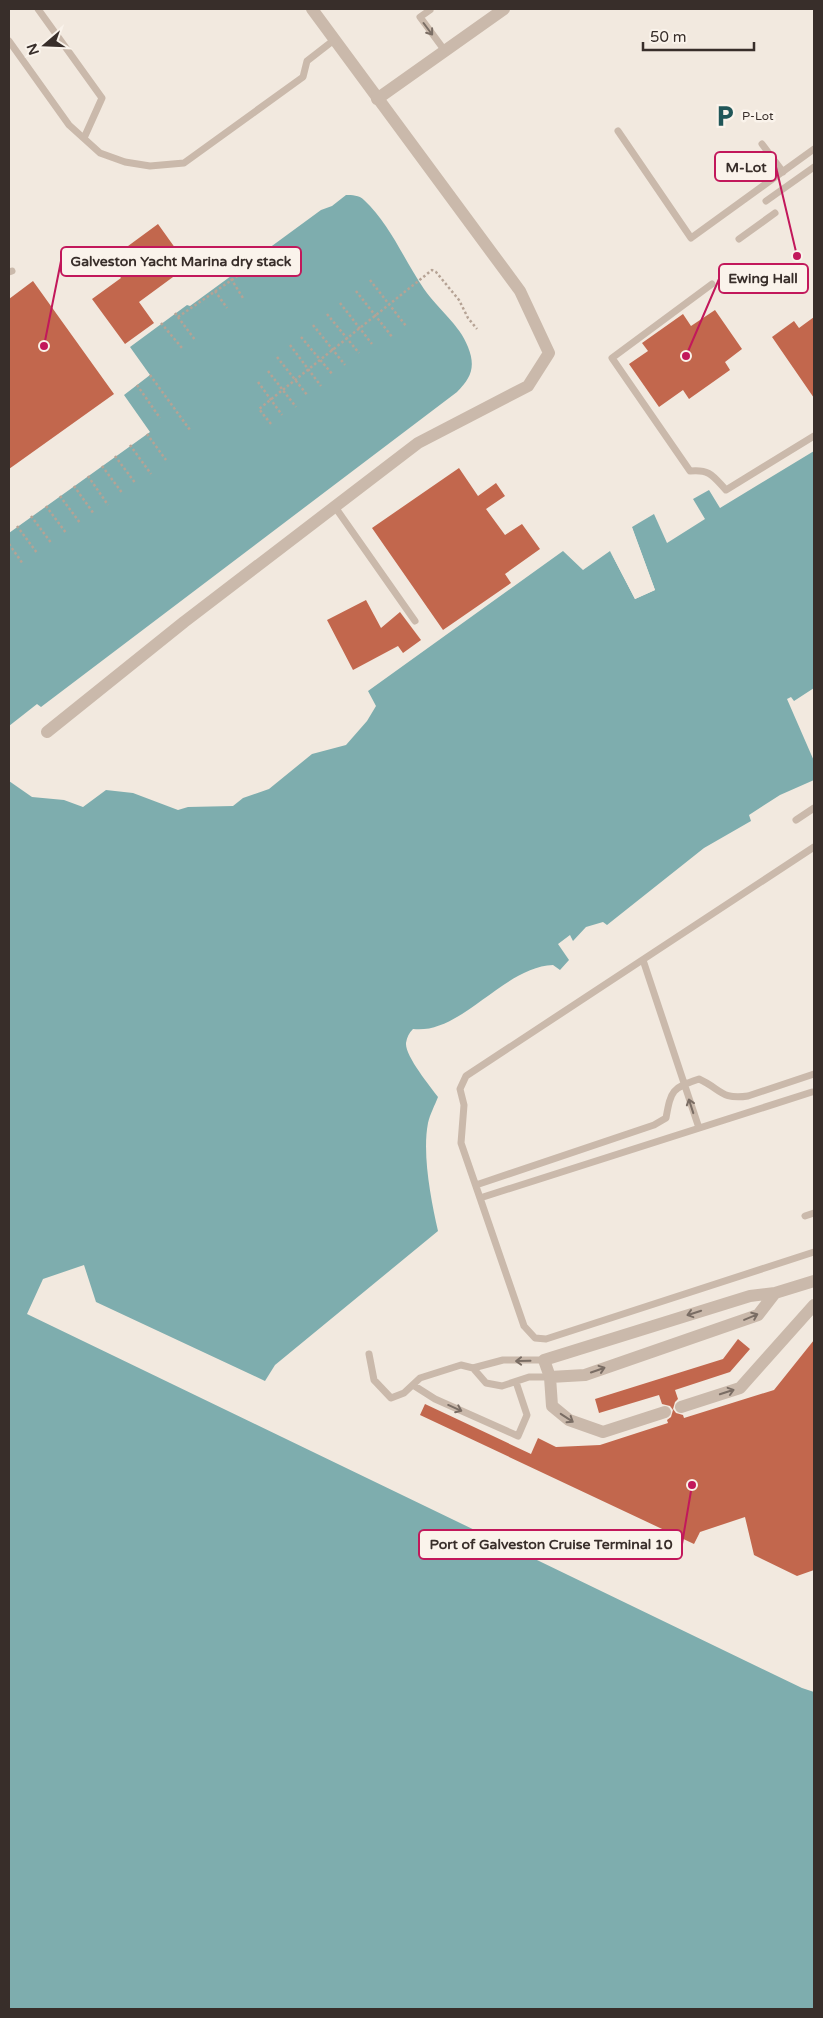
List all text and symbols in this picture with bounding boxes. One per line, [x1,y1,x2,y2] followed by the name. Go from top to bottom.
[20,20,70,70] north arrow
[643,20,754,52] scale bar
[423,22,434,35] one-way arrow
[650,28,687,46] text: 50 m
[23,41,43,57] text: N
[712,103,738,129] parking icon: P-Lot
[742,109,774,123] place label: P-Lot
[715,152,776,181] callout: M-Lot
[725,159,767,176] text: M-Lot
[61,247,301,276] callout: Galveston Yacht Marina dry stack
[71,253,292,270] text: Galveston Yacht Marina dry stack
[719,264,808,293] callout: Ewing Hall
[728,270,798,287] text: Ewing Hall
[686,1098,696,1114] one-way arrow
[686,1309,702,1319] one-way arrow
[743,1311,758,1321] one-way arrow
[516,1356,532,1366] one-way arrow
[590,1365,605,1374] one-way arrow
[719,1387,734,1396] one-way arrow
[447,1404,462,1414] one-way arrow
[560,1412,574,1423] one-way arrow
[419,1530,682,1559] callout: Port of Galveston Cruise Terminal 10
[430,1536,673,1553] text: Port of Galveston Cruise Terminal 10

